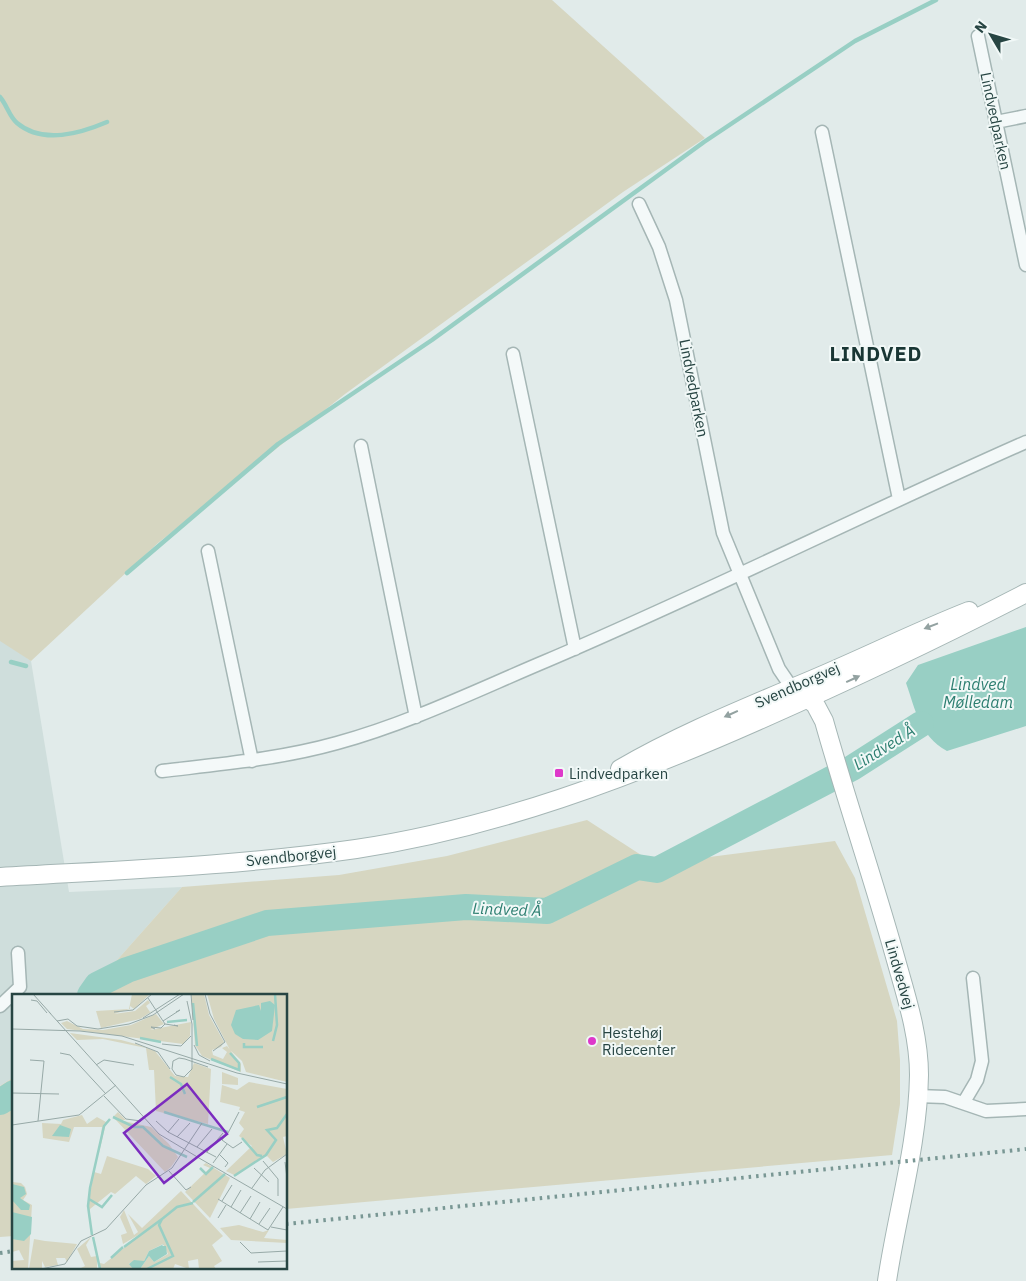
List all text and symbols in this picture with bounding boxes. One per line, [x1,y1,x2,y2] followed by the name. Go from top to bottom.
[966,10,1016,60] north arrow
[971,17,991,37] text: N
[976,70,1016,172] street label: Lindvedparken
[675,337,713,439] street label: Lindvedparken
[829,340,923,367] district label: LINDVED
[924,623,939,630] one-way arrow
[752,658,842,712] street label: Svendborgvej
[846,674,860,682] one-way arrow
[943,674,1013,712] water label: Lindved Mølledam
[724,710,738,718] one-way arrow
[849,719,919,774] water label: Lindved Å
[569,764,668,783] place label: Lindvedparken
[553,767,565,779] marker: Lindvedparken
[245,842,337,870] street label: Svendborgvej
[472,897,542,920] water label: Lindved Å
[881,937,919,1011] street label: Lindvedvej
[12,994,288,1268] inset map
[602,1023,676,1059] place label: Hestehøj Ridecenter
[586,1035,598,1047] marker: Hestehøj Ridecenter

